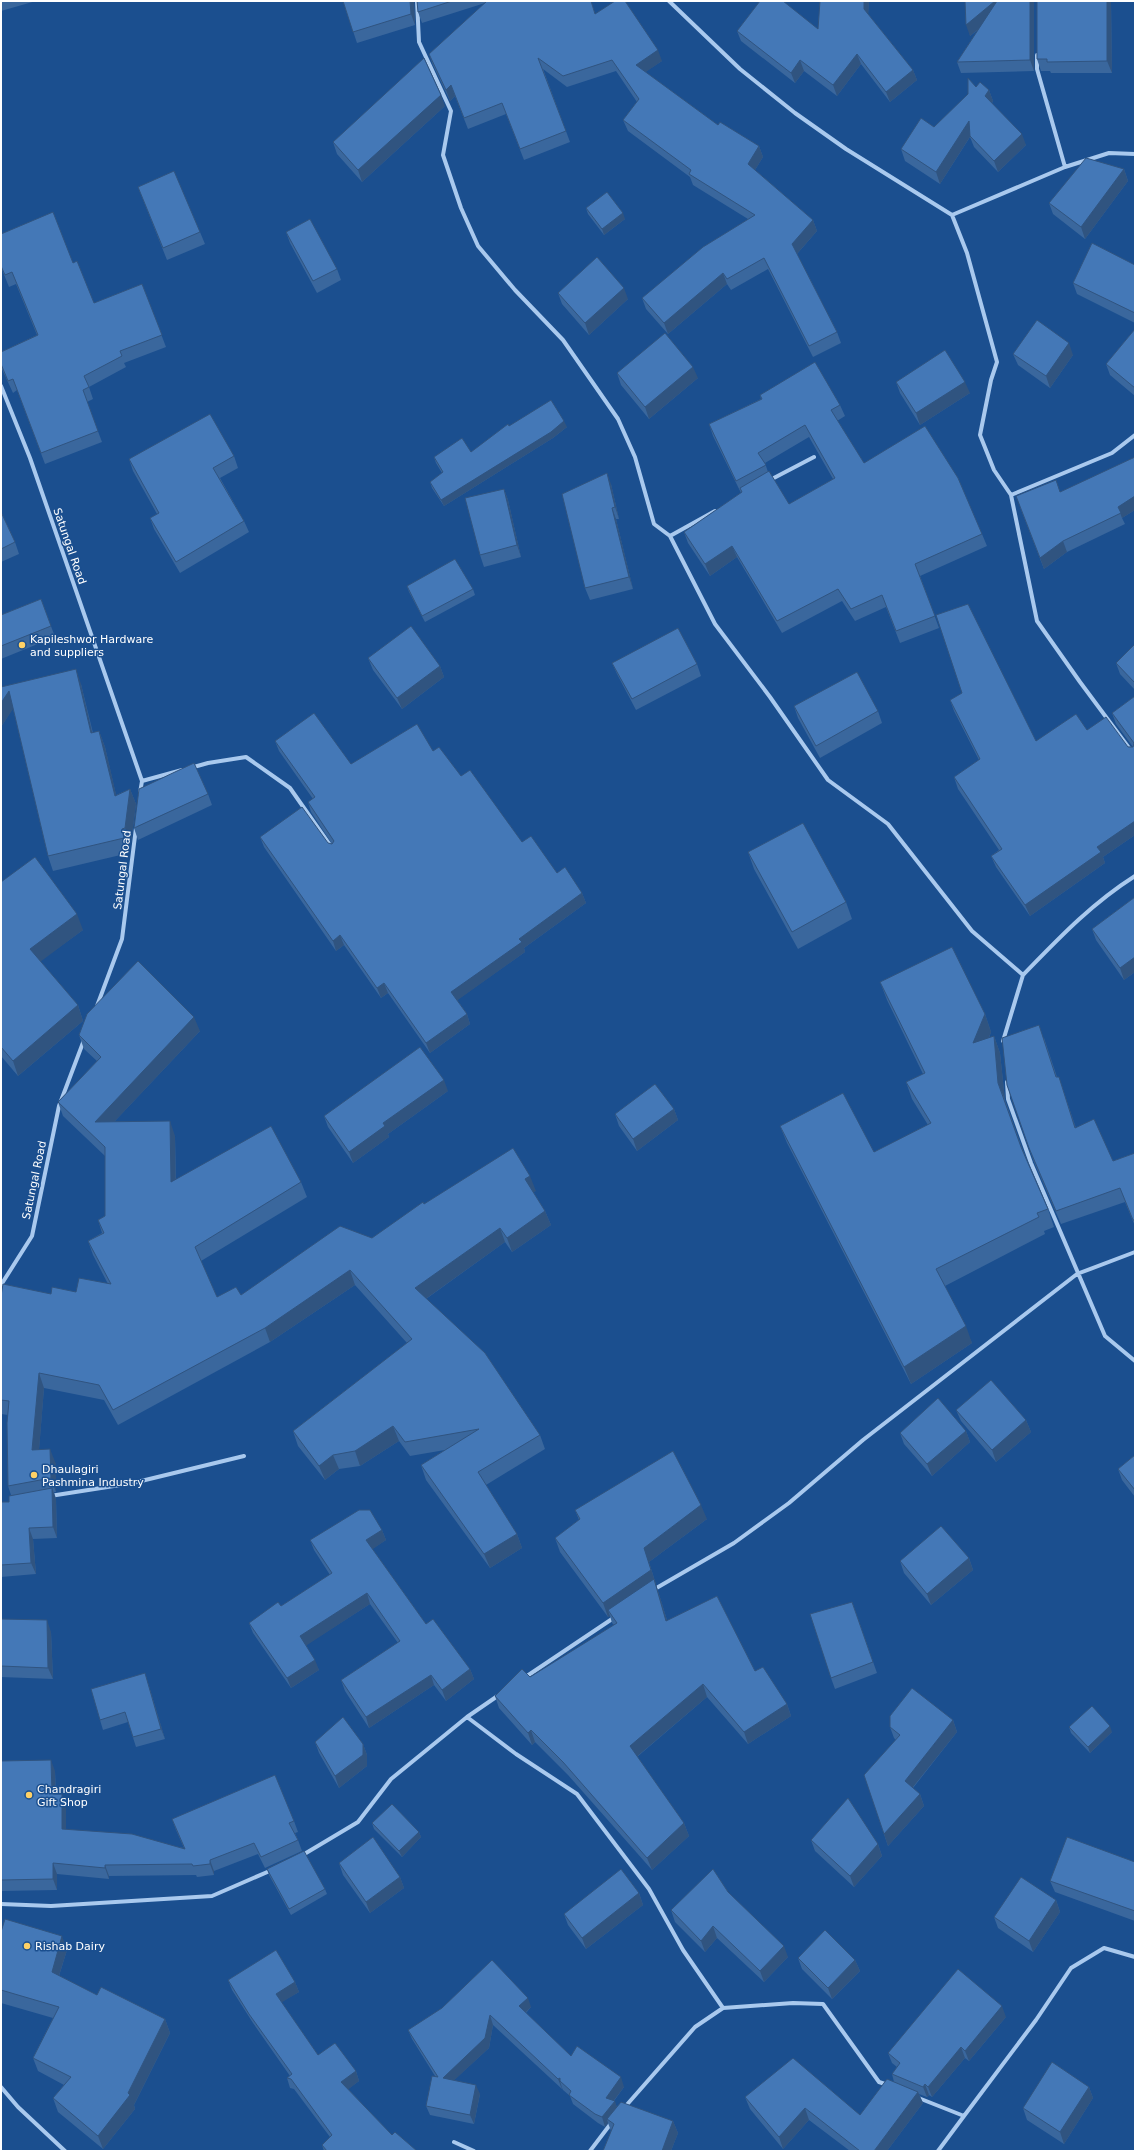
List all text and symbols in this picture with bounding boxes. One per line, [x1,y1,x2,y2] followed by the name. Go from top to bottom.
[50,506,89,586] street label: Satungal Road
[30,633,153,659] place label: Kapileshwor Hardware and suppliers
[17,640,27,650] marker: Kapileshwor Hardware and suppliers
[111,830,134,910] street label: Satungal Road
[20,1140,49,1221] street label: Satungal Road
[42,1463,144,1489] place label: Dhaulagiri Pashmina Industry
[29,1470,39,1480] marker: Dhaulagiri Pashmina Industry
[37,1783,101,1809] place label: Chandragiri Gift Shop
[24,1790,34,1800] marker: Chandragiri Gift Shop
[35,1940,105,1953] place label: Rishab Dairy
[22,1941,32,1951] marker: Rishab Dairy

